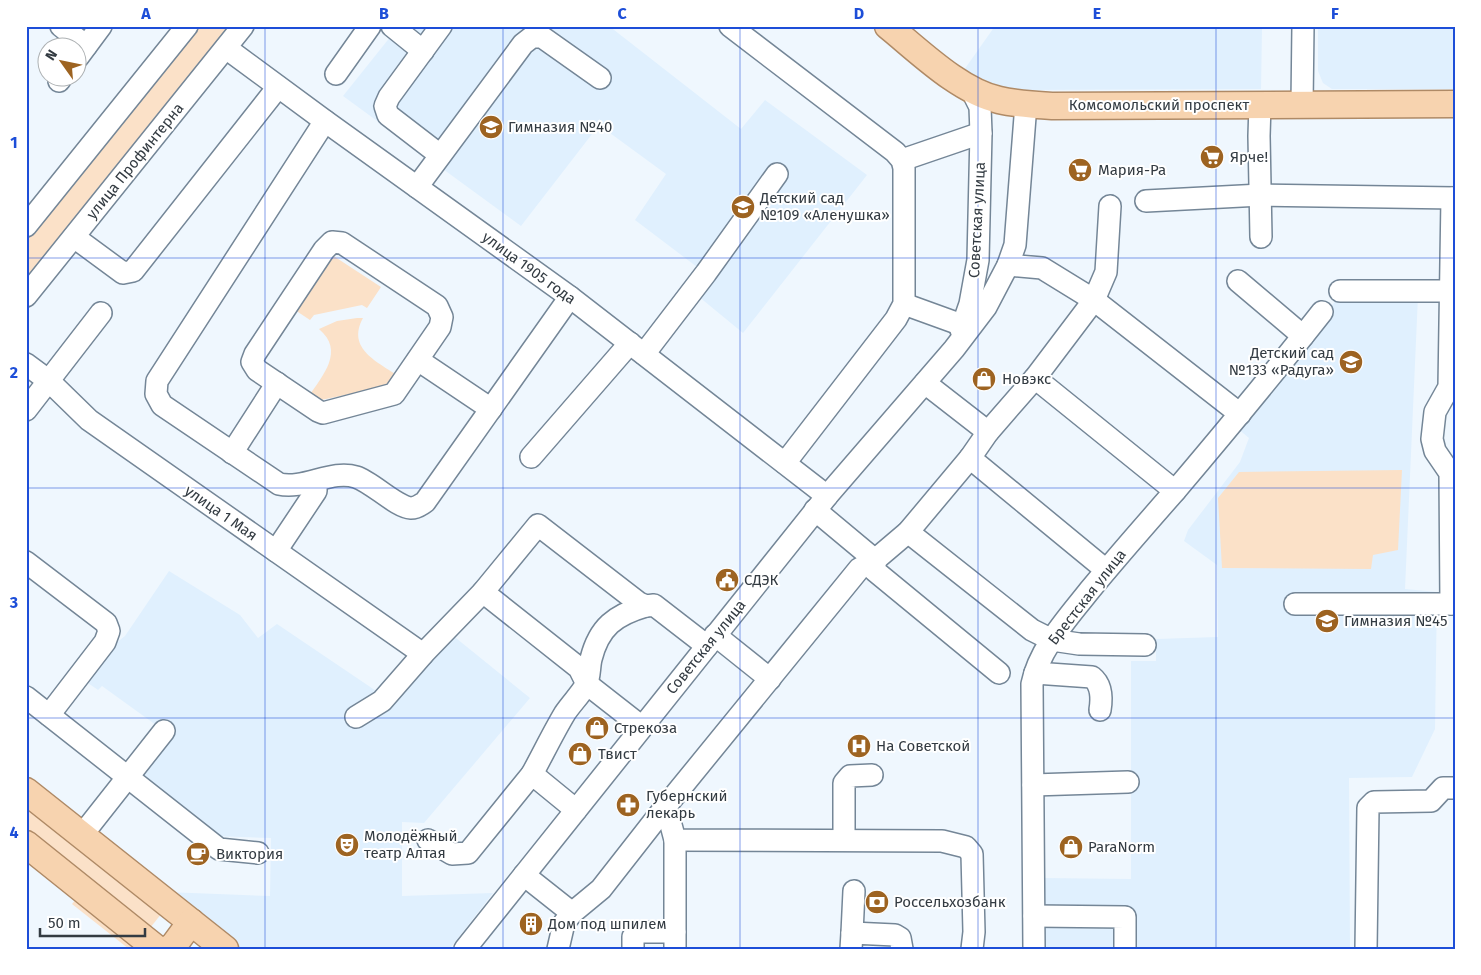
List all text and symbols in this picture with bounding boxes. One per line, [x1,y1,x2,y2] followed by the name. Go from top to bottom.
[140,4,151,23] text: A
[379,4,389,23] text: B
[617,4,627,23] text: C
[854,4,864,23] text: D
[1093,4,1101,23] text: E
[1331,4,1339,23] text: F
[38,38,88,88] north arrow
[42,47,61,64] text: N
[1069,96,1249,114] street label: Комсомольский проспект
[83,99,187,223] street label: улица Профинтерна
[478,114,504,140] school or university icon: Гимназия №40
[508,118,612,136] place label: Гимназия №40
[10,133,18,152] text: 1
[1199,144,1225,170] supermarket icon: Ярче!
[1230,148,1268,166] place label: Ярче!
[1067,157,1093,183] supermarket icon: Мария-Ра
[965,161,989,279] street label: Советская улица
[1098,161,1166,179] place label: Мария-Ра
[759,189,890,224] place label: Детский сад №109 «Аленушка»
[730,194,756,220] school or university icon: Детский сад №109 «Аленушка»
[479,228,579,308] street label: улица 1905 года
[1229,344,1334,379] place label: Детский сад №133 «Радуга»
[1338,349,1364,375] school or university icon: Детский сад №133 «Радуга»
[10,363,18,382] text: 2
[971,366,997,392] shop icon: Новэкс
[1002,370,1051,388] place label: Новэкс
[181,481,261,545] street label: улица 1 Мая
[1044,546,1130,648] street label: Брестская улица
[714,567,740,593] public building icon: СДЭК
[744,571,779,589] place label: СДЭК
[9,593,18,612] text: 3
[662,596,750,698] street label: Советская улица
[1314,608,1340,634] school or university icon: Гимназия №45
[1344,612,1447,630] place label: Гимназия №45
[584,715,610,741] shop icon: Стрекоза
[614,719,677,737] place label: Стрекоза
[846,733,872,759] hospital icon: На Советской
[876,737,970,755] place label: На Советской
[567,741,593,767] shop icon: Твист
[598,745,637,763] place label: Твист
[646,787,727,822] place label: Губернский лекарь
[615,792,641,818] pharmacy icon: Губернский лекарь
[9,823,19,842] text: 4
[364,827,458,862] place label: Молодёжный театр Алтая
[334,832,360,858] theatre icon: Молодёжный театр Алтая
[1058,834,1084,860] shop icon: ParaNorm
[1088,838,1155,856] place label: ParaNorm
[185,841,211,867] cafe icon: Виктория
[216,845,283,863] place label: Виктория
[864,889,890,915] bank icon: Россельхозбанк
[894,893,1006,911] place label: Россельхозбанк
[40,905,145,937] scale bar
[518,911,544,937] building icon: Дом под шпилем
[48,914,81,932] text: 50 m
[547,915,666,933] place label: Дом под шпилем

